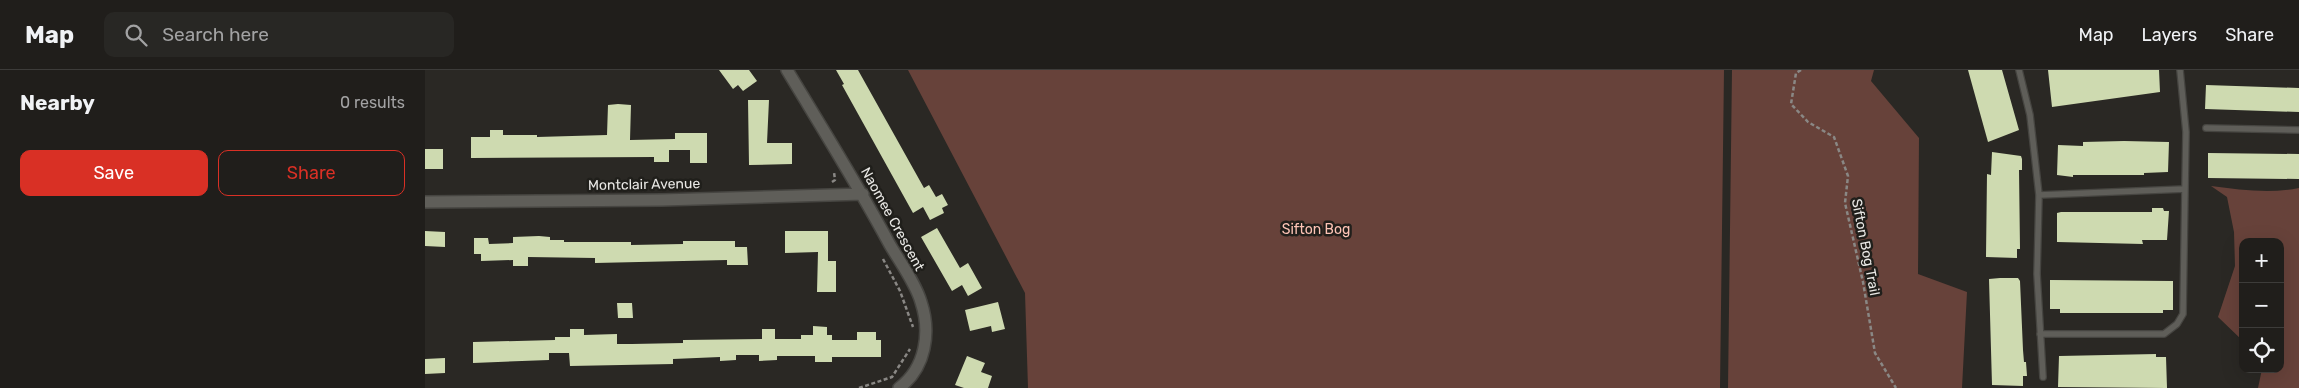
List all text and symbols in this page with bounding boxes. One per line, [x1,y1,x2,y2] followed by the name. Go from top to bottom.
[104,12,454,57] search box
[25,21,74,49] text: Map
[122,21,150,49] icon: search
[162,23,269,46] text: Search here
[2079,24,2114,46] text: Map
[2142,24,2197,46] text: Layers
[2225,24,2274,46] text: Share
[20,90,95,115] text: Nearby
[340,93,405,112] text: 0 results
[20,150,208,196] button: Save
[218,150,405,196] button: Share
[857,164,928,275] street label: Naomee Crescent
[588,175,700,194] street label: Montclair Avenue
[1848,197,1883,297] street label: Sifton Bog Trail
[1282,221,1350,238] park label: Sifton Bog
[2239,238,2284,373] map controls
[2239,238,2284,283] button: +
[2239,283,2284,328] button: −
[2239,328,2284,373] button: locate

